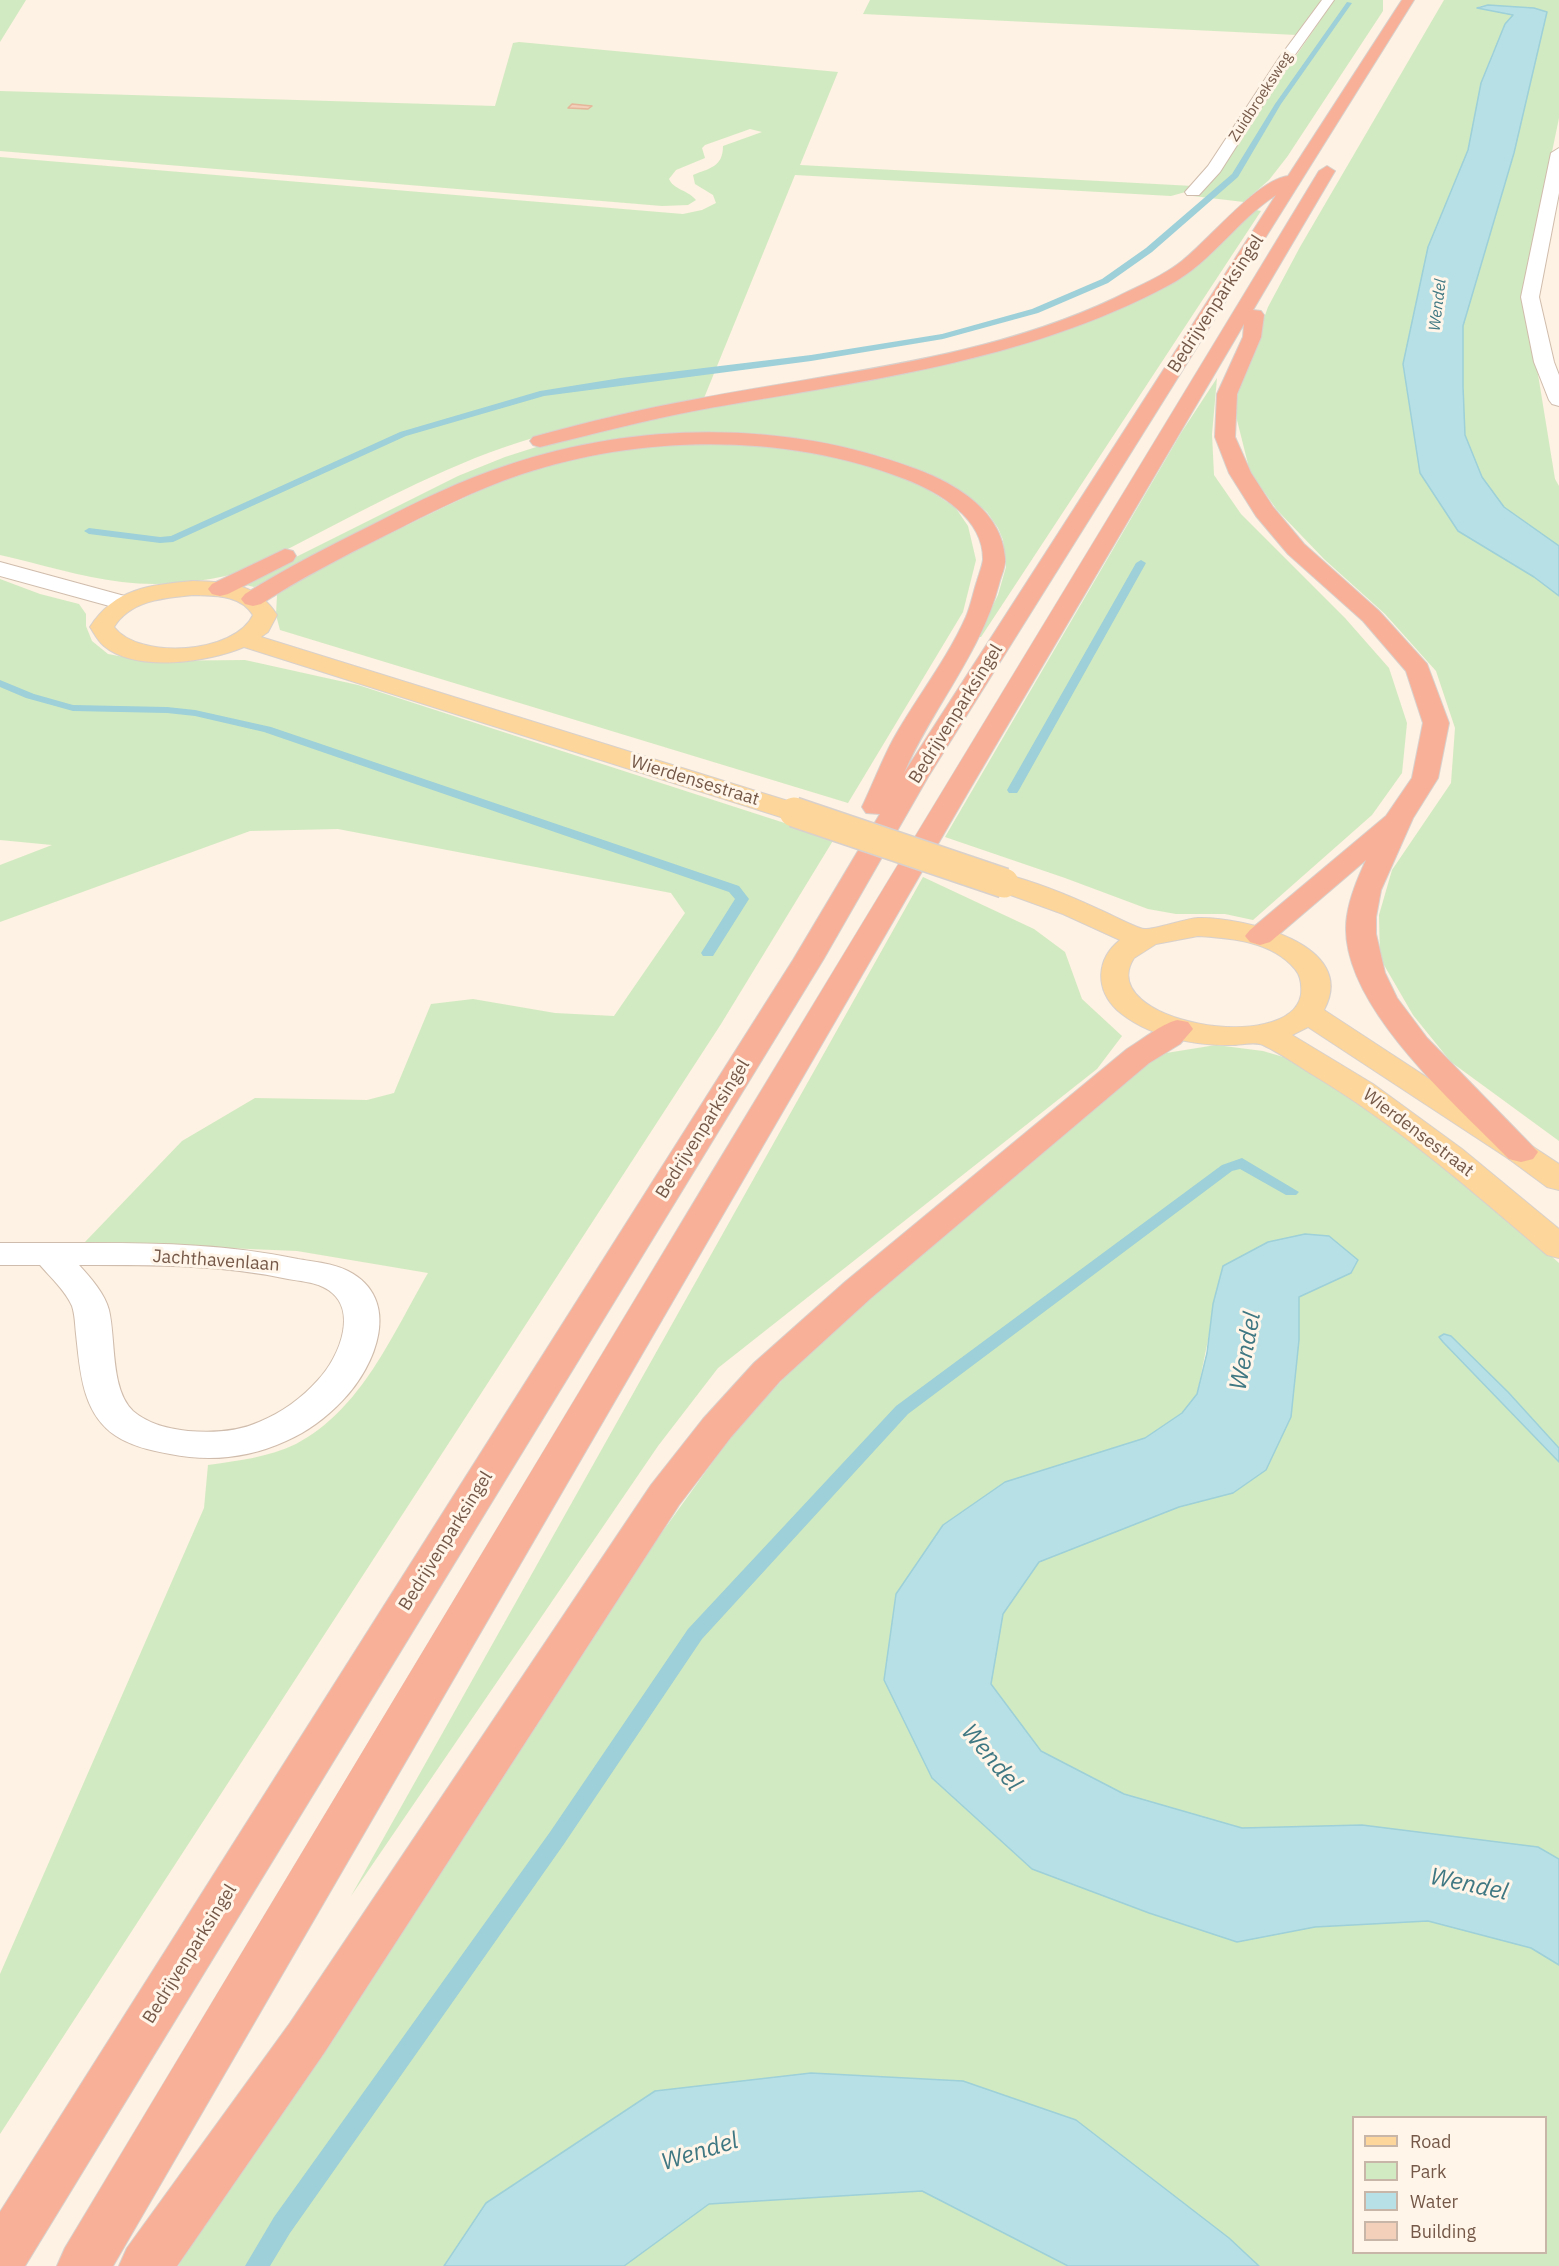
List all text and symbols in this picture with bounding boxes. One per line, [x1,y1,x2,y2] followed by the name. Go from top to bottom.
[1225,49,1297,145] street label: Zuidbroeksweg
[1163,231,1269,377] street label: Bedrijvenparksingel
[1425,278,1451,332] water label: Wendel
[904,640,1008,788] street label: Bedrijvenparksingel
[628,751,762,811] street label: Wierdensestraat
[651,1055,755,1203] street label: Bedrijvenparksingel
[1358,1084,1478,1182] street label: Wierdensestraat
[152,1246,280,1276] street label: Jachthavenlaan
[1224,1310,1268,1392] water label: Wendel
[394,1467,498,1615] street label: Bedrijvenparksingel
[955,1719,1027,1797] water label: Wendel
[1427,1863,1511,1907] water label: Wendel
[138,1880,242,2028] street label: Bedrijvenparksingel
[1352,2116,1547,2254] legend
[658,2127,742,2177] water label: Wendel
[1410,2130,1451,2153] text: Road
[1410,2160,1446,2183] text: Park
[1410,2190,1458,2213] text: Water
[1410,2220,1476,2243] text: Building

